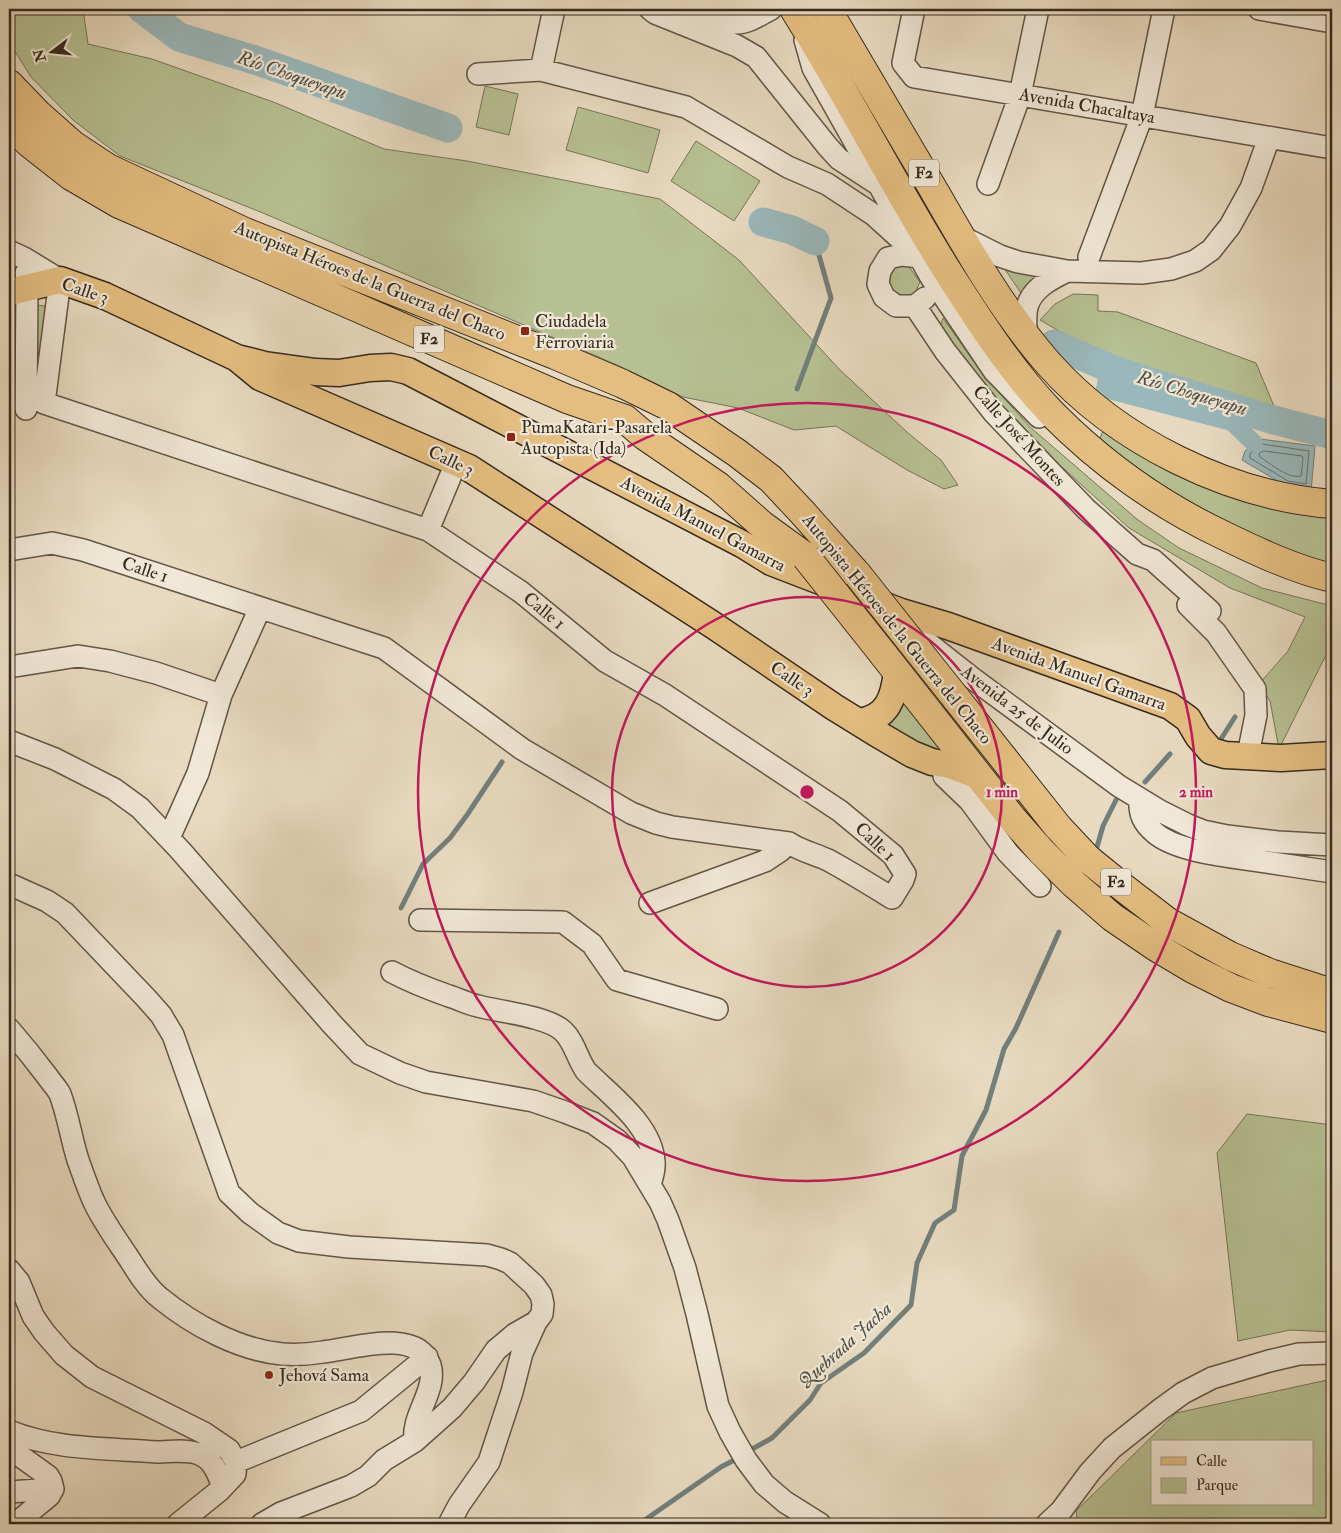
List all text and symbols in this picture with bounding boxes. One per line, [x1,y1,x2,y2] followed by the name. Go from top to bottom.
[28,28,78,78] north arrow
[233,45,350,105] water label: Río Choqueyapu
[30,47,50,65] text: N
[1016,83,1157,129] street label: Avenida Chacaltaya
[909,160,939,187] road number: F2
[230,216,509,346] street label: Autopista Héroes de la Guerra del Chaco
[59,273,111,309] street label: Calle 3
[535,310,615,354] place label: Ciudadela Ferroviaria
[519,325,531,337] marker: Ciudadela Ferroviaria
[414,326,444,352] road number: F2
[1133,365,1250,421] water label: Río Choqueyapu
[967,381,1071,491] street label: Calle José Montes
[520,416,672,460] place label: PumaKatari-Pasarela Autopista (Ida)
[505,431,517,443] marker: PumaKatari-Pasarela Autopista (Ida)
[424,440,478,482] street label: Calle 3
[616,470,790,578] street label: Avenida Manuel Gamarra
[796,508,997,749] street label: Autopista Héroes de la Guerra del Chaco
[119,552,171,588] street label: Calle 1
[518,587,570,635] street label: Calle 1
[988,631,1170,716] street label: Avenida Manuel Gamarra
[766,656,818,702] street label: Calle 3
[955,659,1078,760] street label: Avenida 25 de Julio
[798,783,816,801] centre of rings
[986,783,1018,802] text: 1 min
[1179,783,1213,802] text: 2 min
[850,817,900,867] street label: Calle 1
[1101,869,1131,896] road number: F2
[793,1297,897,1393] water label: Quebrada Jacha
[278,1364,370,1387] place label: Jehová Sama
[263,1369,275,1381] marker: Jehová Sama
[1151,1440,1314,1506] legend
[1196,1452,1227,1471] text: Calle
[1196,1476,1238,1495] text: Parque

